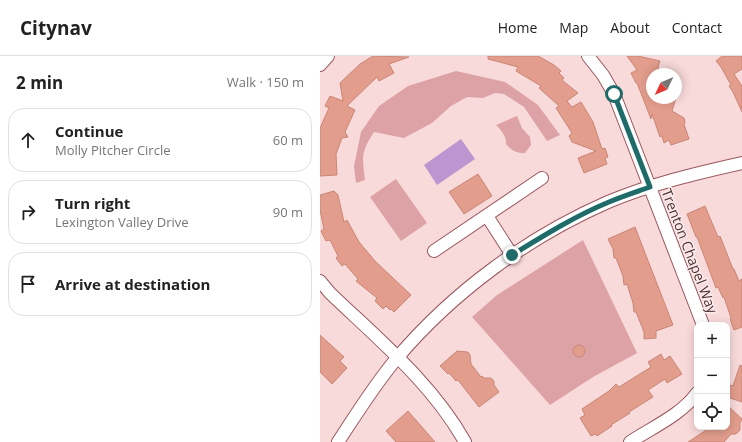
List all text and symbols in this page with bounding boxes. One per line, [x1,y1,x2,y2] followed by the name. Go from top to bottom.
[20,15,92,41] text: Citynav
[498,18,537,37] text: Home
[559,18,588,37] text: Map
[610,18,650,37] text: About
[672,18,722,37] text: Contact
[646,68,682,104] north arrow
[16,71,63,94] text: 2 min
[227,73,304,91] text: Walk · 150 m
[605,85,623,103] route start
[55,121,123,141] text: Continue
[17,129,39,151] icon: ahead
[273,131,303,149] text: 60 m
[55,141,170,159] text: Molly Pitcher Circle
[657,186,723,317] street label: Trenton Chapel Way
[55,193,130,213] text: Turn right
[17,201,39,223] icon: right
[273,203,303,221] text: 90 m
[55,213,189,231] text: Lexington Valley Drive
[503,246,521,264] route end
[17,273,39,295] icon: arrive
[55,274,210,294] text: Arrive at destination
[694,322,730,430] map controls
[694,322,730,358] button: +
[694,358,730,394] button: −
[694,394,730,430] button: locate

